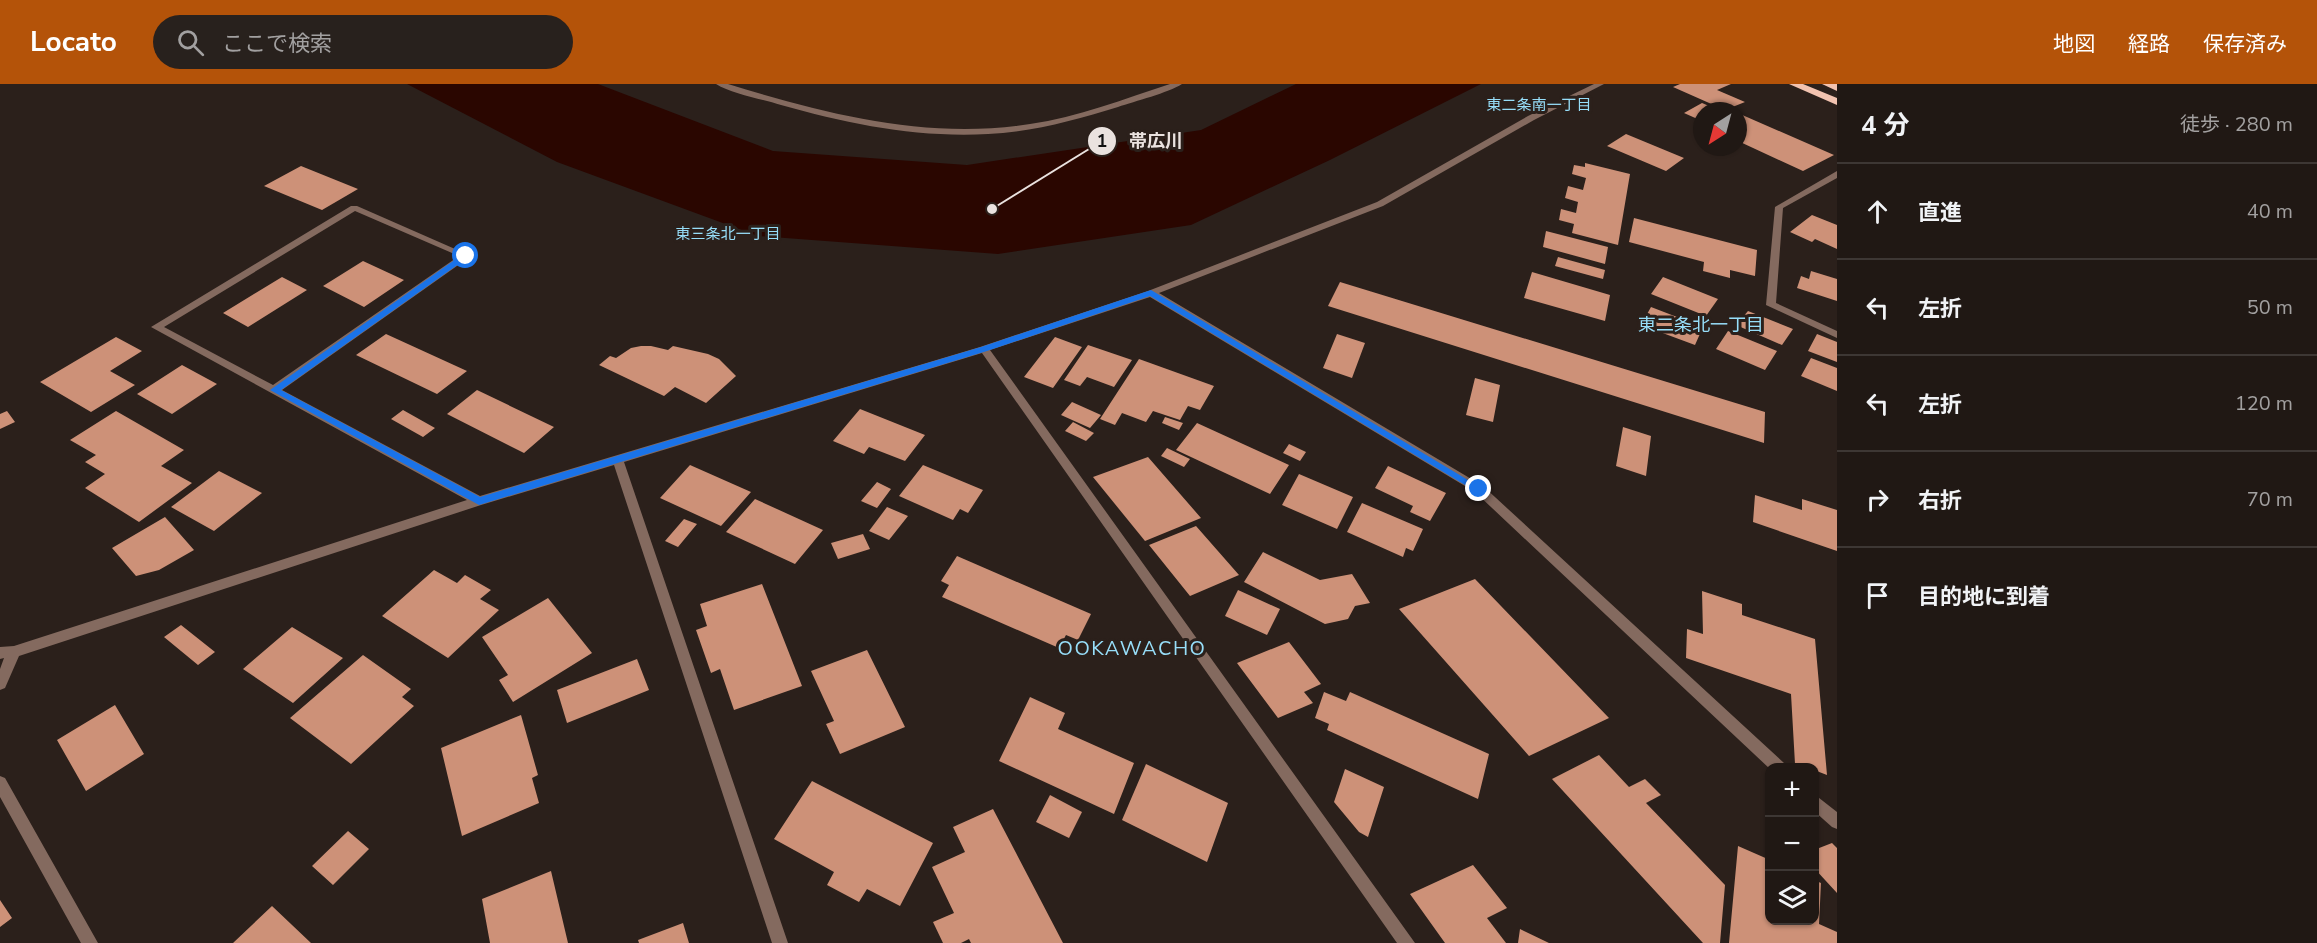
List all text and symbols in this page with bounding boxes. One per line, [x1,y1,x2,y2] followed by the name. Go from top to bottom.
[153,15,573,69] search box
[30,23,117,61] text: Locato
[174,26,207,59] icon: search
[222,29,332,59] text: ここで検索
[2053,30,2095,58] text: 地図
[2128,30,2170,58] text: 経路
[2203,30,2287,58] text: 保存済み
[1486,95,1592,115] district label: 東二条南一丁目
[1693,102,1747,156] north arrow
[1861,108,1910,143] text: 4 分
[2180,111,2293,138] text: 徒歩 · 280 m
[1087,123,1195,159] callout: 帯広川
[1097,129,1107,153] text: 1
[1129,129,1183,153] text: 帯広川
[1861,195,1894,228] icon: ahead
[1918,198,1962,228] text: 直進
[2247,198,2293,225] text: 40 m
[675,224,781,244] district label: 東三条北一丁目
[452,242,478,268] route start
[1861,291,1894,324] icon: left
[1918,294,1962,324] text: 左折
[2247,294,2293,321] text: 50 m
[1638,313,1764,337] district label: 東二条北一丁目
[1861,387,1894,420] icon: left
[1918,390,1962,420] text: 左折
[2235,390,2293,417] text: 120 m
[1465,475,1491,501] route end
[1861,483,1894,516] icon: right
[1918,486,1962,516] text: 右折
[2247,486,2293,513] text: 70 m
[1861,579,1894,612] icon: arrive
[1918,582,2050,612] text: 目的地に到着
[1058,635,1206,662] district label: OOKAWACHO
[1765,763,1819,925] map controls
[1765,763,1819,817] button: +
[1765,817,1819,871] button: −
[1765,871,1819,925] button: layers

